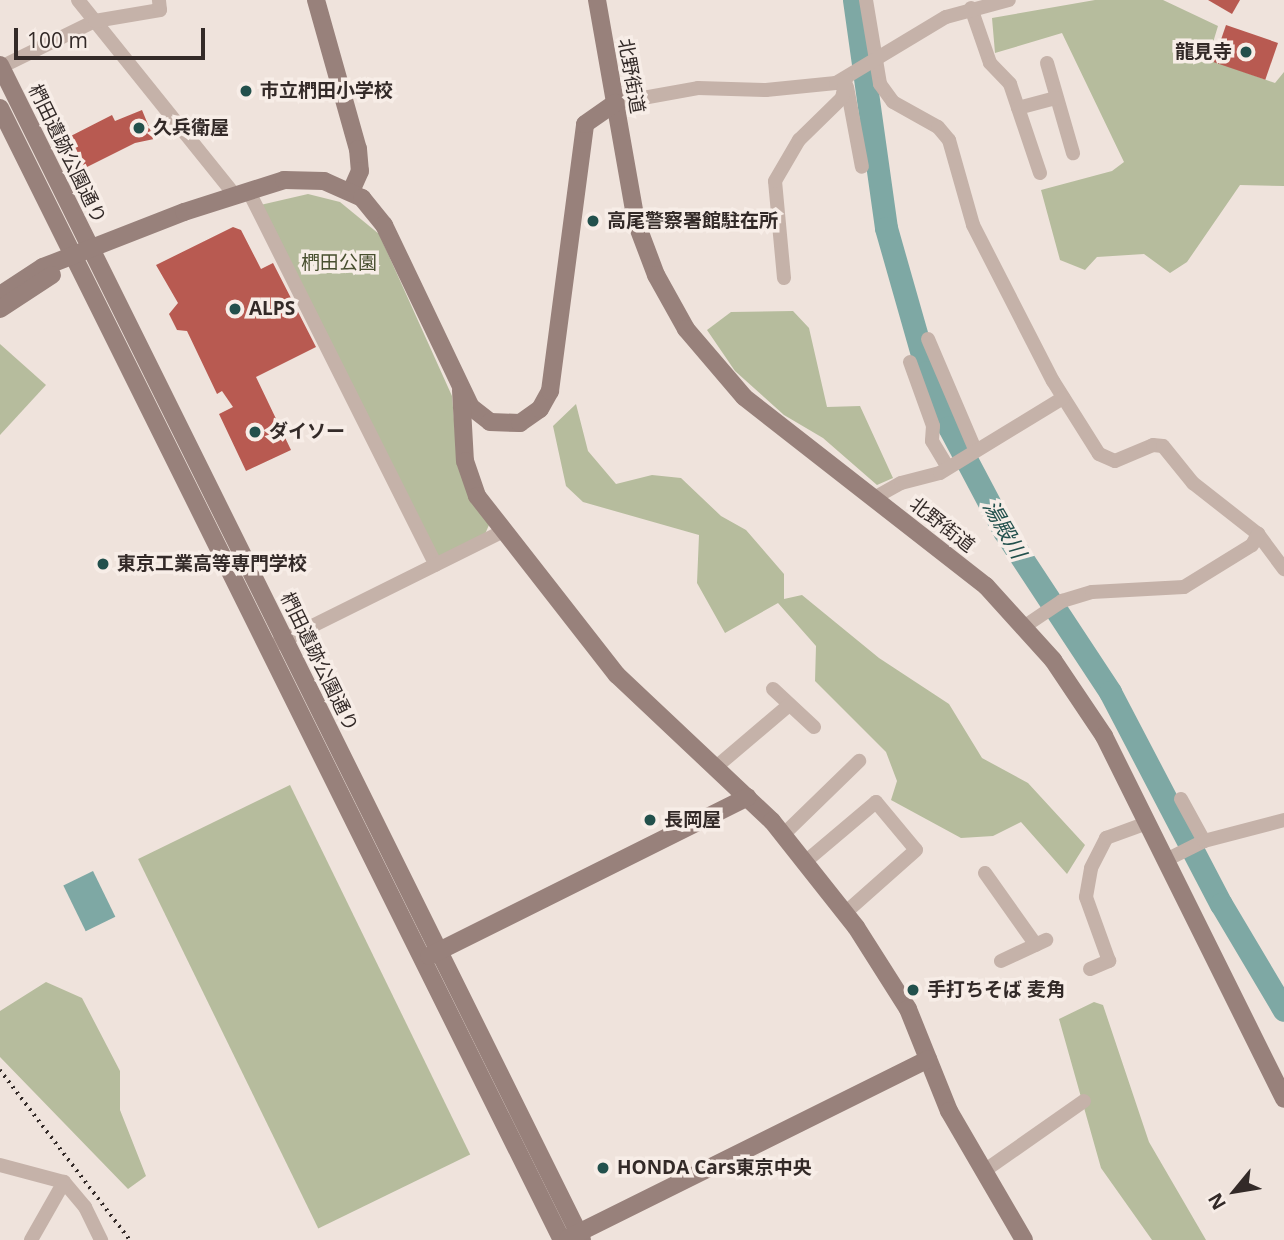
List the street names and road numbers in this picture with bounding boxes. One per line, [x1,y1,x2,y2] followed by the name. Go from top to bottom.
[613,37,649,115] street label: 北野街道
[23,81,111,227] street label: 椚田遺跡公園通り
[905,493,979,557] street label: 北野街道
[275,589,363,735] street label: 椚田遺跡公園通り

